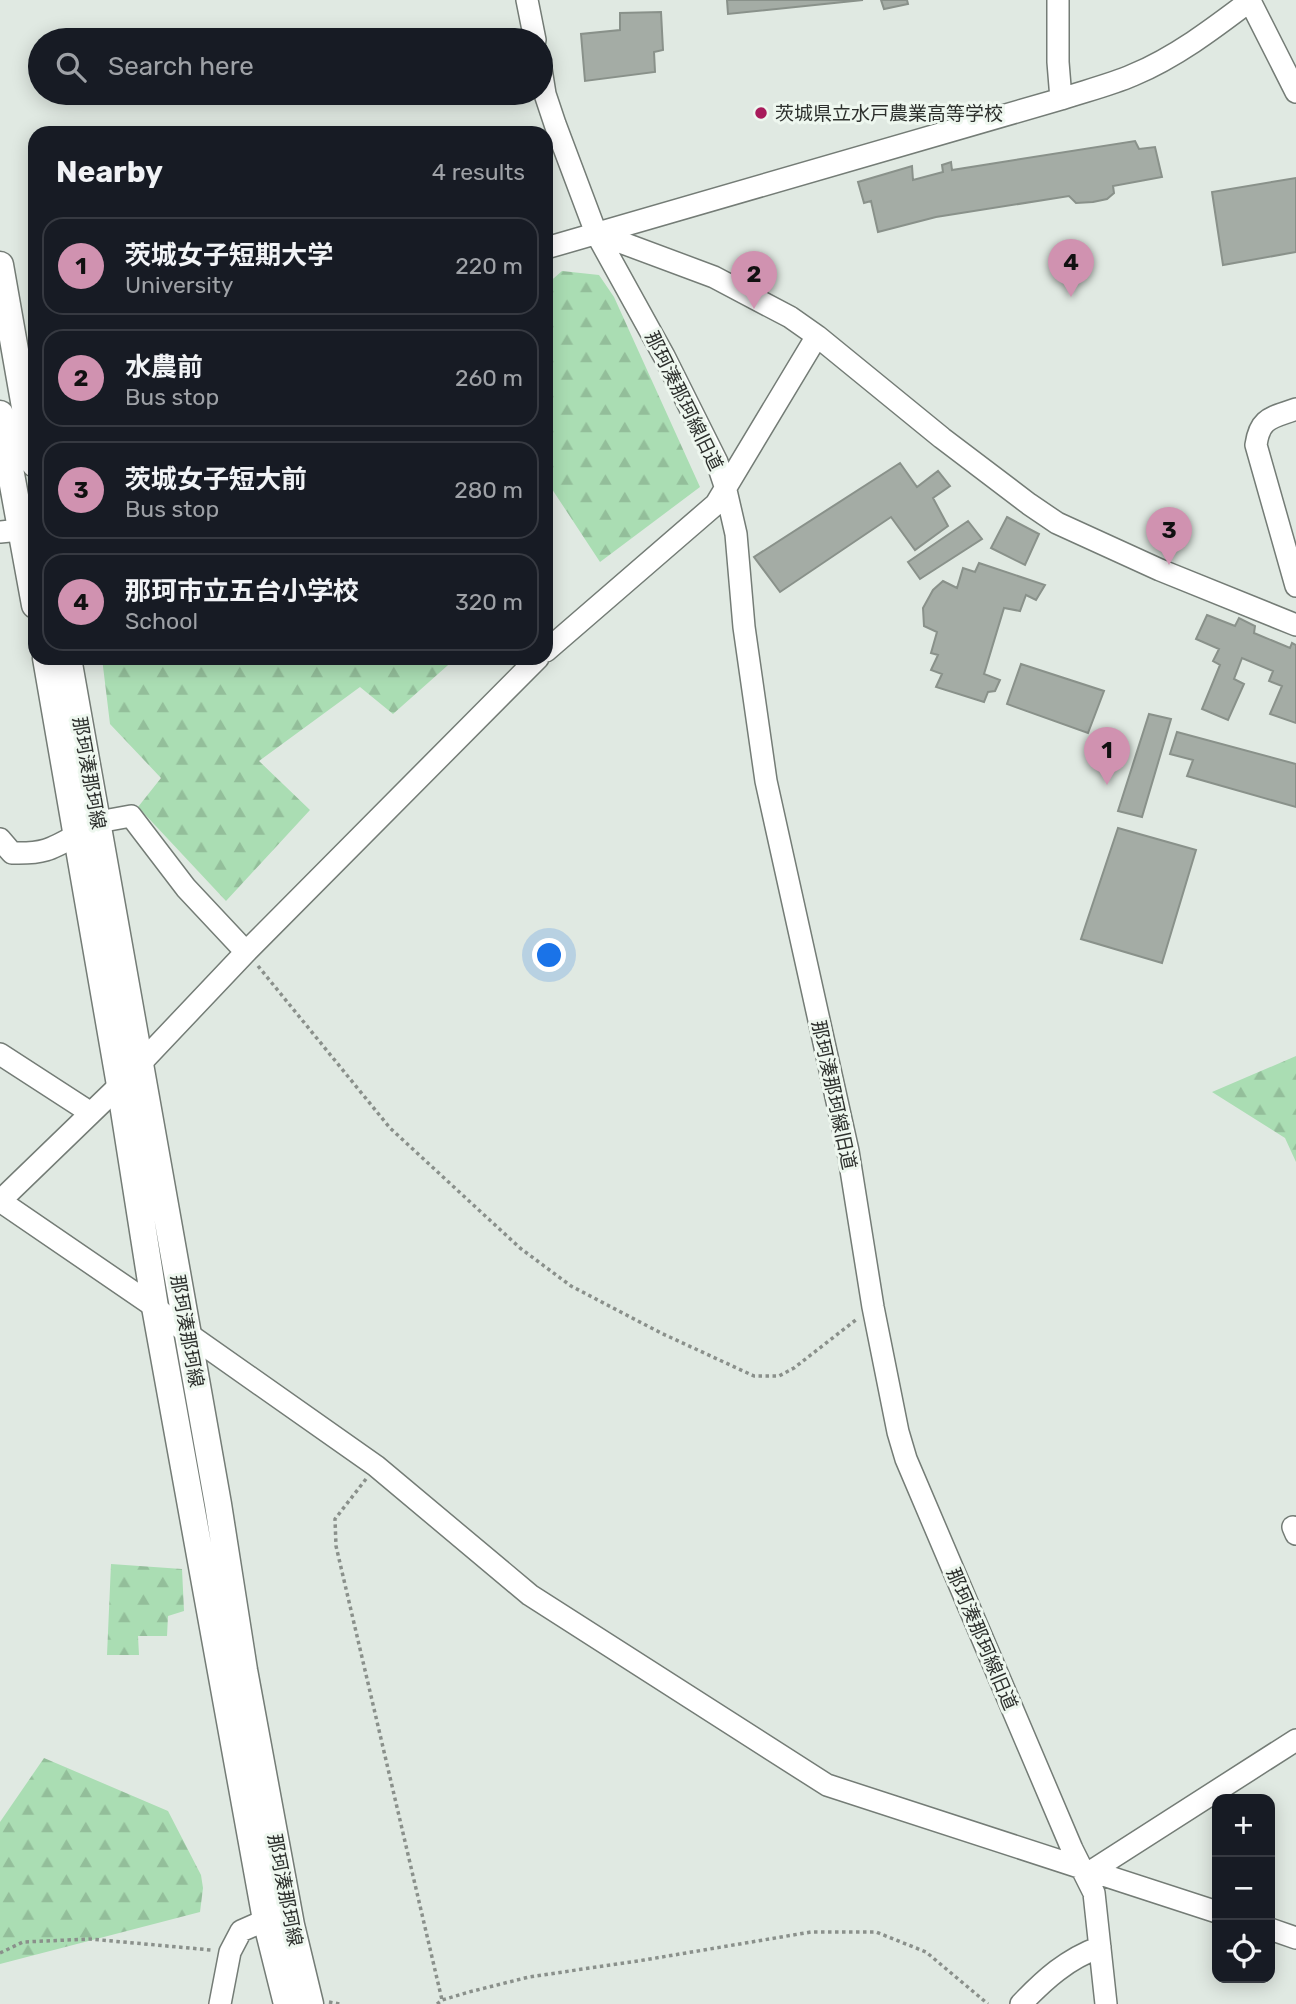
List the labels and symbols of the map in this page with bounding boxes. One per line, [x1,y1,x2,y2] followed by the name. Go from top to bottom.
[775,102,1003,125] place label: 茨城県立水戸農業高等学校
[753,105,769,121] marker: 茨城県立水戸農業高等学校
[1048,239,1094,297] pin: 4
[731,251,777,309] pin: 2
[640,328,728,474] street label: 那珂湊那珂線旧道
[1146,507,1192,565] pin: 3
[68,715,110,831] street label: 那珂湊那珂線
[1084,727,1130,785] pin: 1
[532,938,566,972] your location
[807,1018,861,1172] street label: 那珂湊那珂線旧道
[166,1273,208,1389] street label: 那珂湊那珂線
[942,1565,1022,1713] street label: 那珂湊那珂線旧道
[263,1832,307,1948] street label: 那珂湊那珂線

